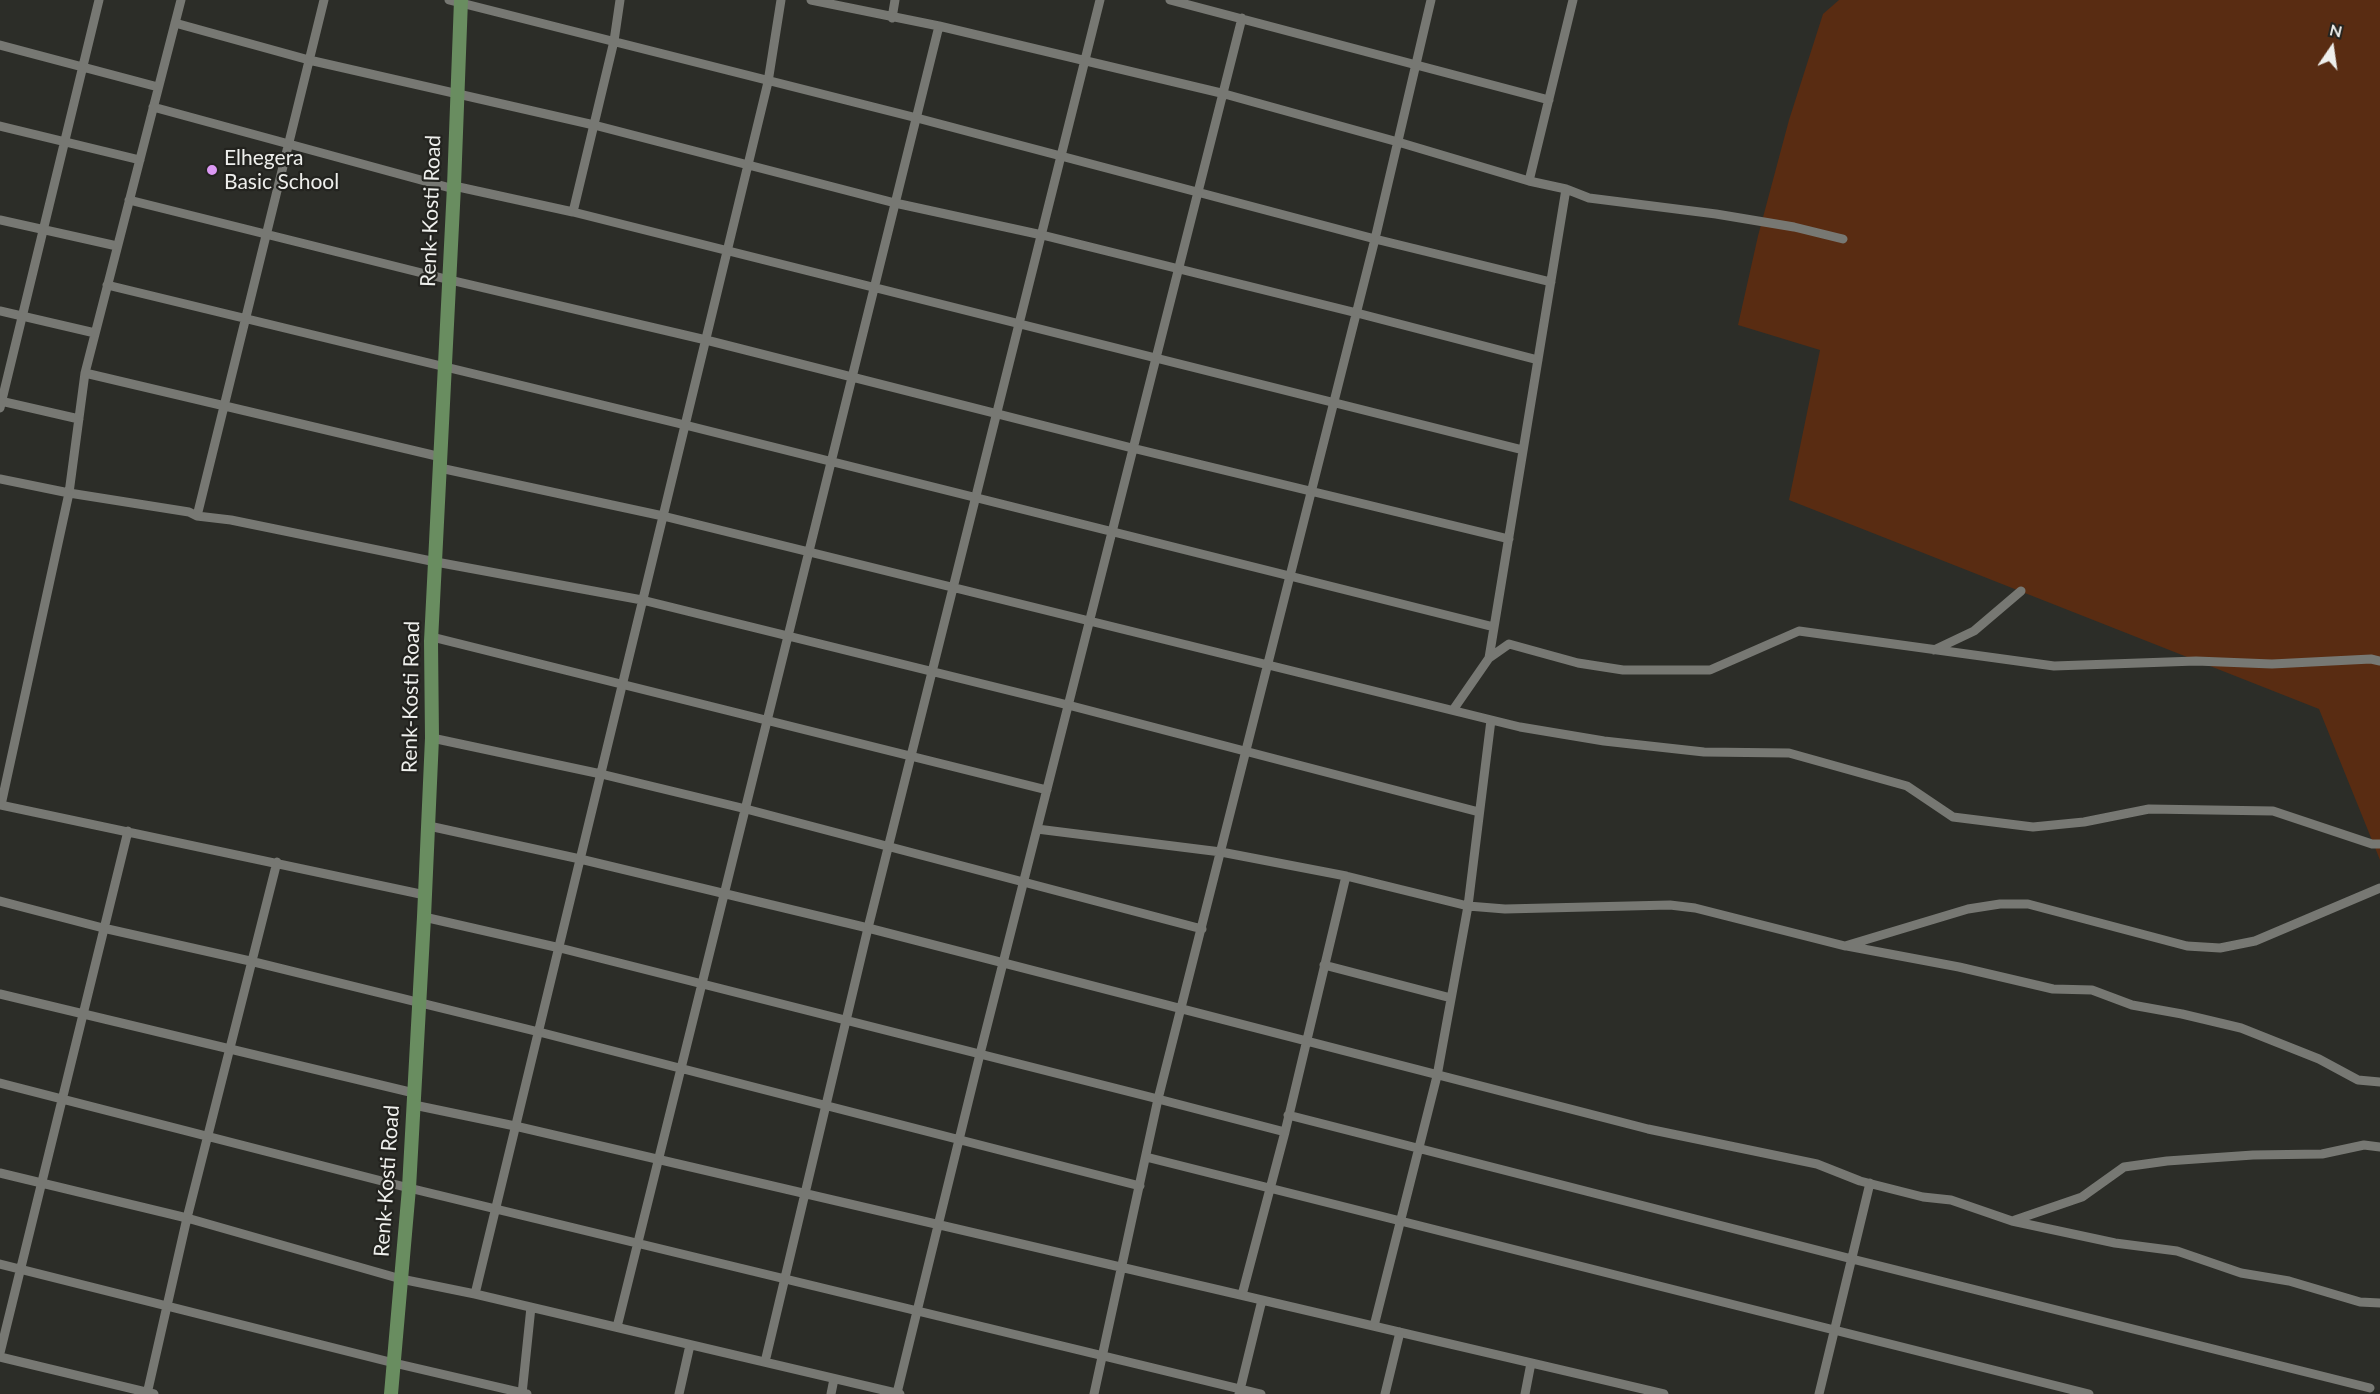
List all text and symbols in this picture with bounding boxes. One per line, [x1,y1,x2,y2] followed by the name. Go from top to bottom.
[2302,18,2362,78] north arrow
[2328,19,2344,41] text: N
[416,134,446,288] street label: Renk-Kosti Road
[224,145,339,195] place label: Elhegera Basic School
[205,163,219,177] marker: Elhegera Basic School
[397,621,425,773] street label: Renk-Kosti Road
[369,1104,405,1258] street label: Renk-Kosti Road

